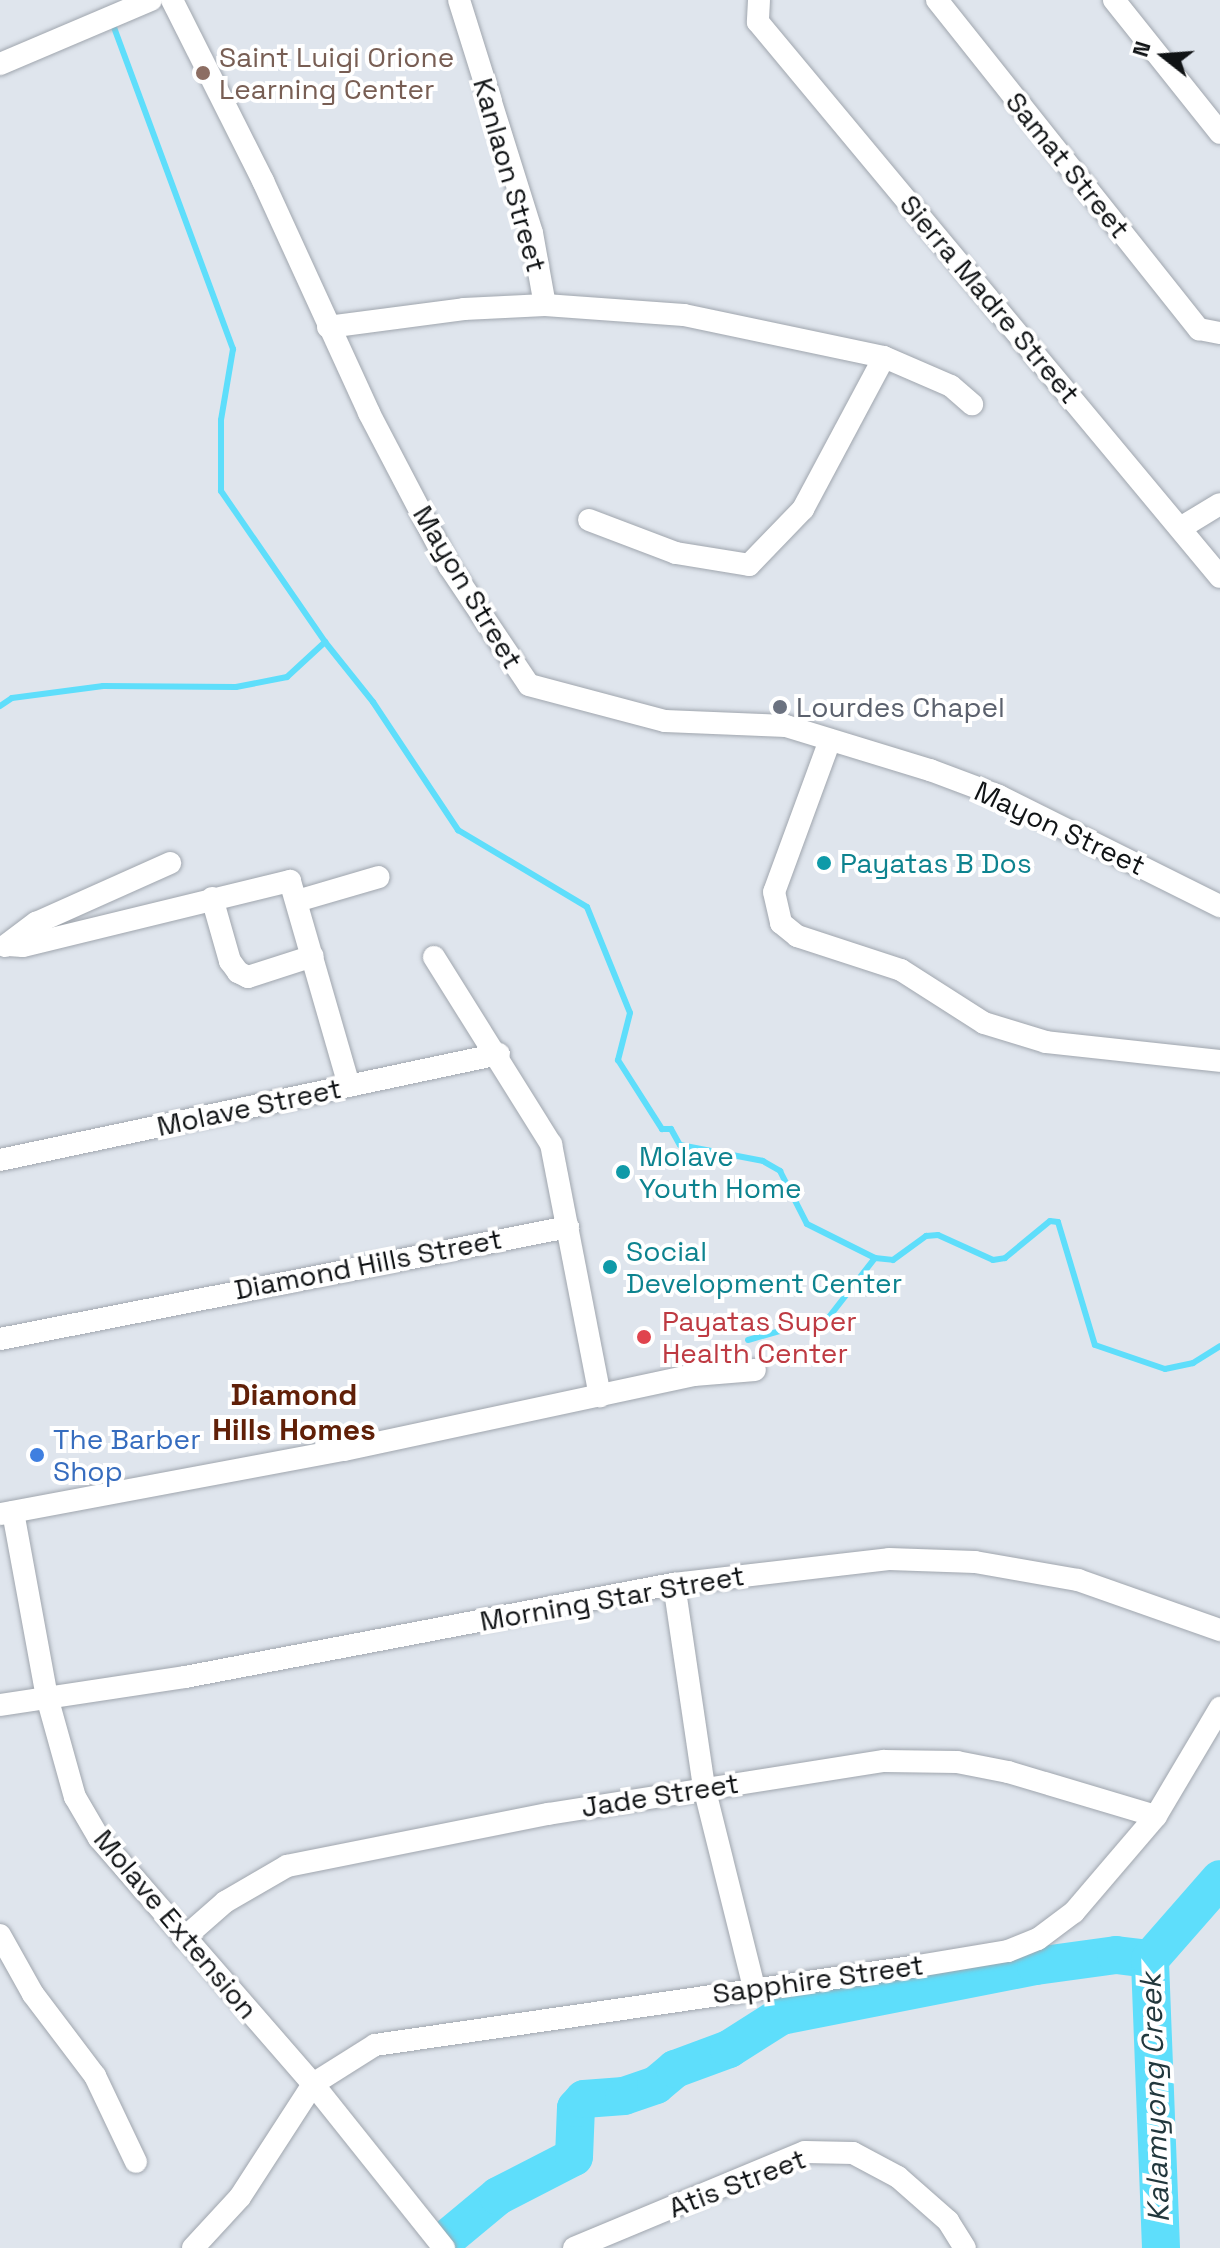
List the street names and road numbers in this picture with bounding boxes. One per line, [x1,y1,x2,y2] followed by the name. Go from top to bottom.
[466,74,554,276] street label: Kanlaon Street
[999,85,1137,245] street label: Samat Street
[893,188,1087,410] street label: Sierra Madre Street
[406,499,530,675] street label: Mayon Street
[969,774,1151,882] street label: Mayon Street
[154,1071,344,1143] street label: Molave Street
[231,1222,505,1306] street label: Diamond Hills Street
[477,1558,747,1638] street label: Morning Star Street
[579,1766,741,1824] street label: Jade Street
[87,1823,265,2025] street label: Molave Extension
[710,1948,926,2010] street label: Sapphire Street
[664,2141,810,2225] street label: Atis Street

